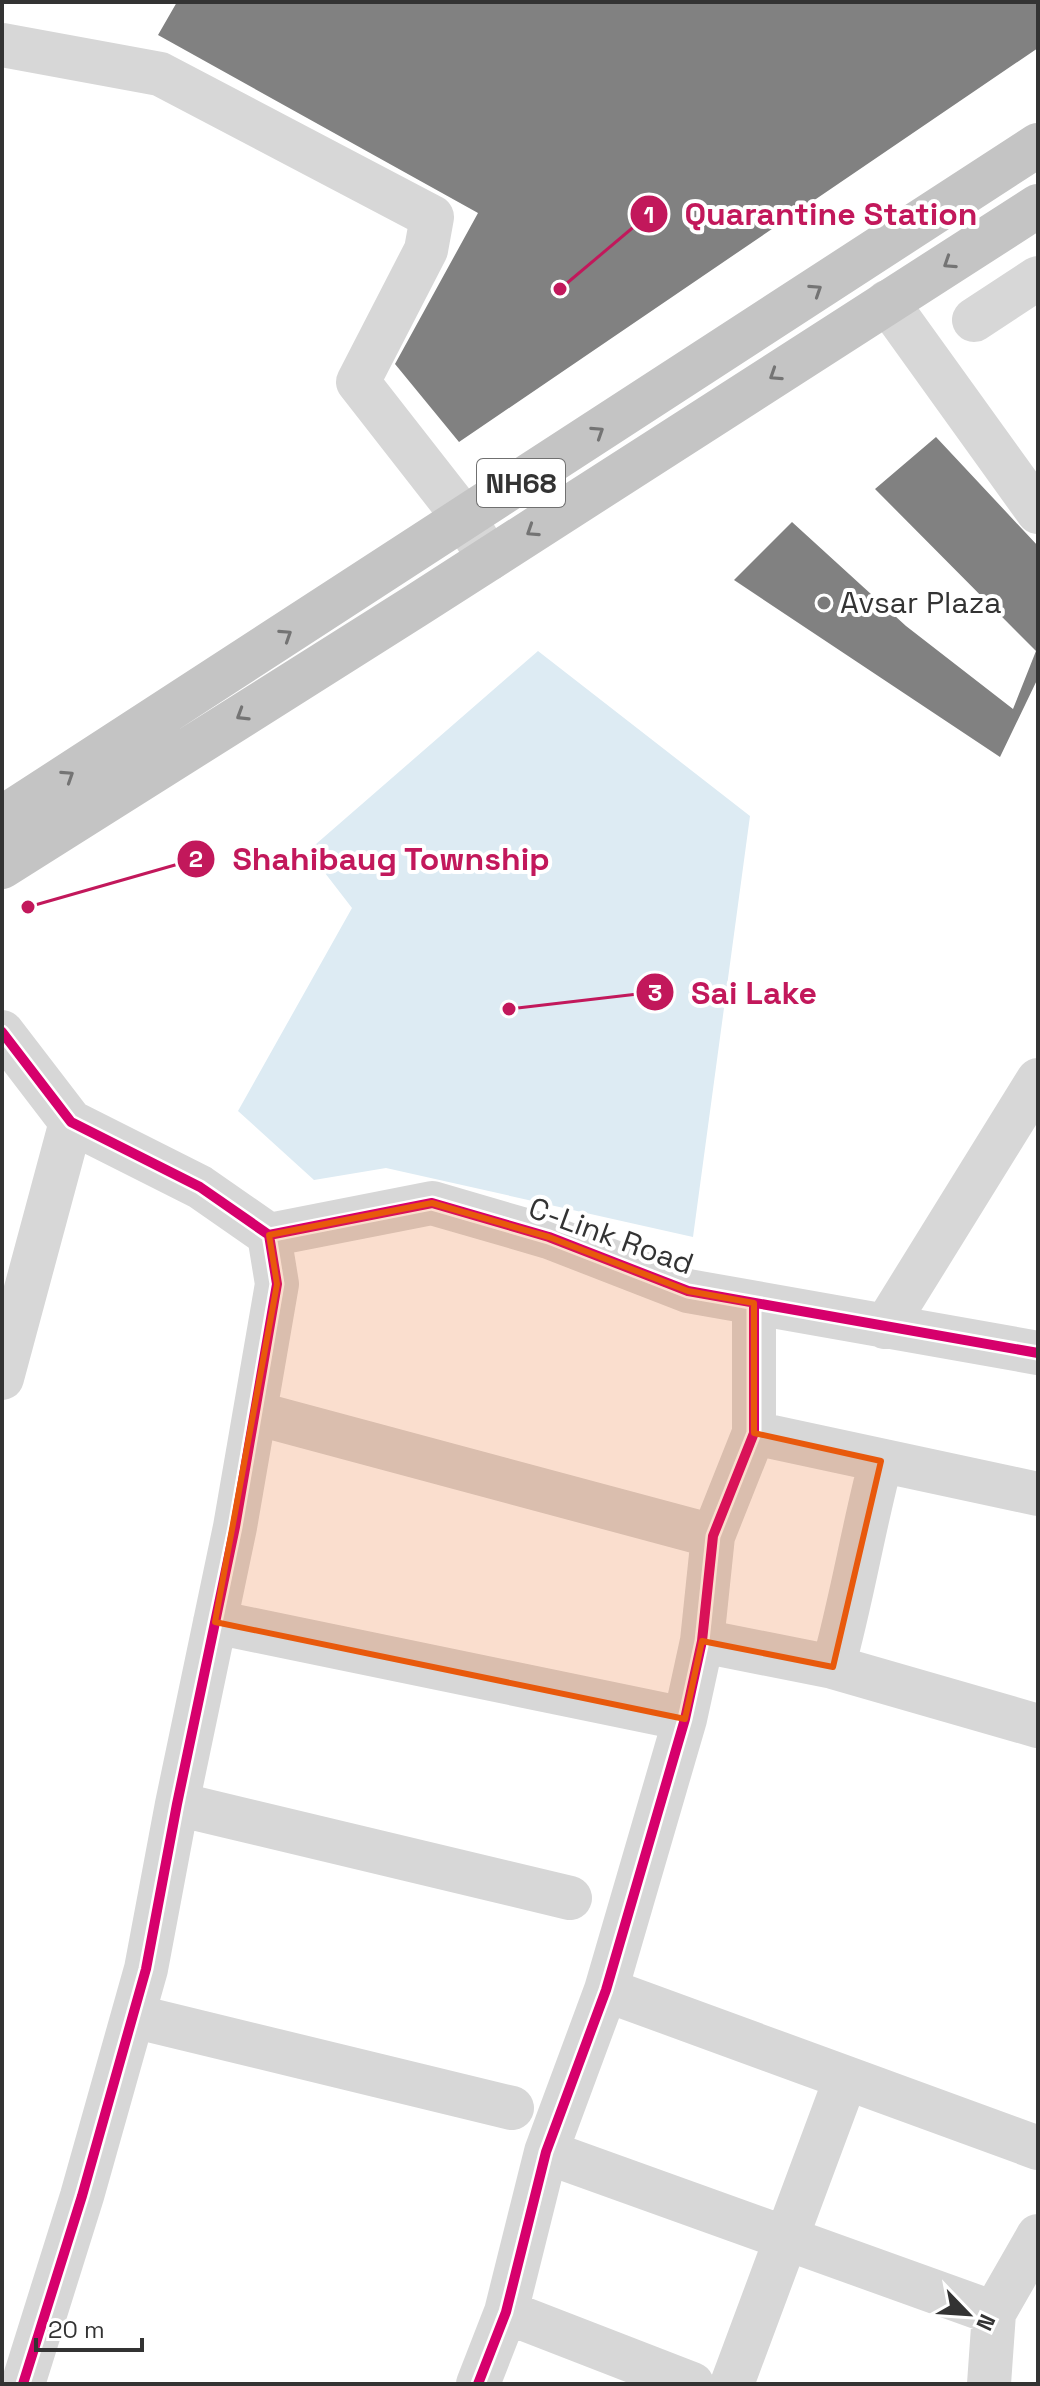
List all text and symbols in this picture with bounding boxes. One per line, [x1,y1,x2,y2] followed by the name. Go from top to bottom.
[629,186,994,242] callout: Quarantine Station
[684,194,978,234] text: Quarantine Station
[644,199,654,230] text: 1
[943,253,958,268] one-way arrow
[807,285,821,300] one-way arrow
[769,365,783,380] one-way arrow
[589,427,604,442] one-way arrow
[477,459,565,507] road number: NH68
[527,521,541,536] one-way arrow
[840,583,1001,622] place label: Avsar Plaza
[815,594,833,612] marker: Avsar Plaza
[277,630,292,645] one-way arrow
[236,706,251,721] one-way arrow
[59,771,73,786] one-way arrow
[176,831,566,887] callout: Shahibaug Township
[232,839,550,879] text: Shahibaug Township
[189,843,203,874] text: 2
[635,964,833,1020] callout: Sai Lake
[691,973,817,1013] text: Sai Lake
[648,977,662,1008] text: 3
[523,1188,699,1283] street label: C-Link Road
[928,2274,1008,2354] north arrow
[36,2302,142,2352] scale bar
[970,2310,1002,2335] text: N
[48,2314,105,2345] text: 20 m

